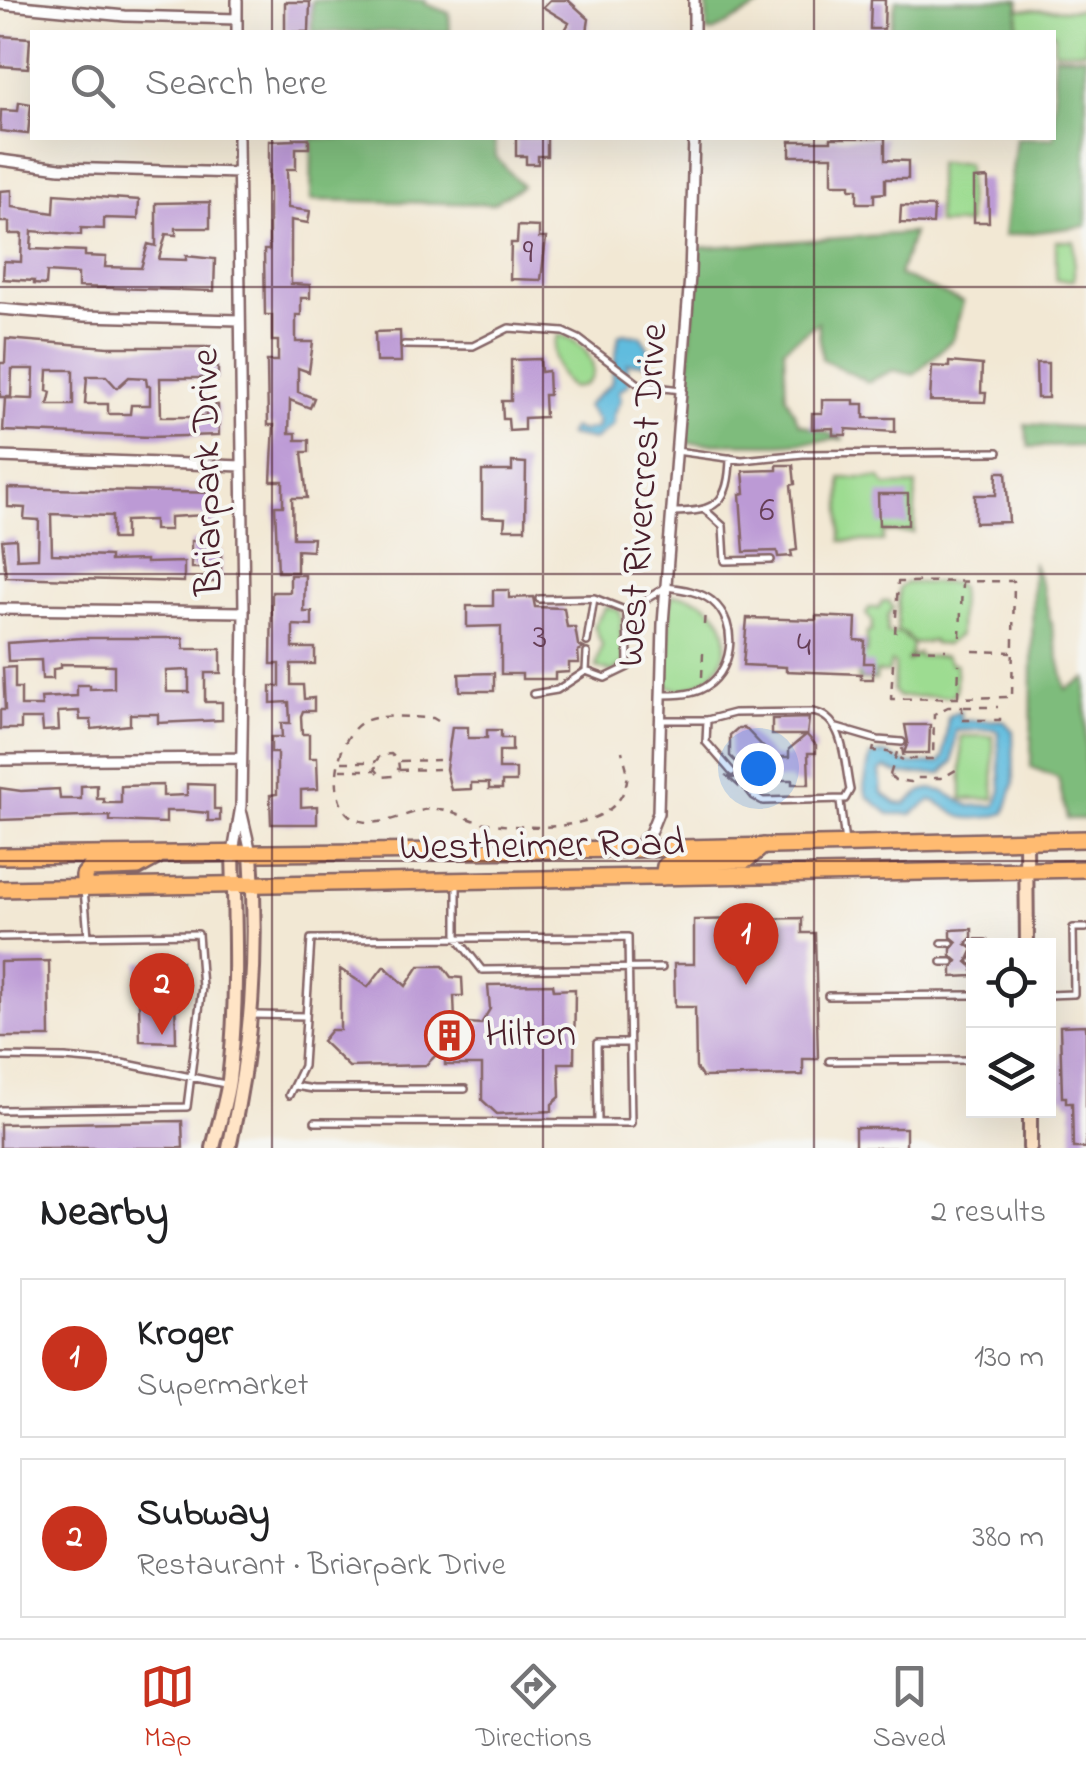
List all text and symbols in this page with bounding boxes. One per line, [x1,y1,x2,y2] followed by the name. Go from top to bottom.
[30,30,1056,140] search box
[145,57,327,113] text: Search here
[65,58,120,113] icon: search
[523,228,534,279] house number: 9
[603,321,685,669] street label: West Rivercrest Drive
[177,348,241,597] street label: Briarpark Drive
[759,486,775,537] house number: 6
[533,613,547,664] house number: 3
[797,621,811,672] house number: 4
[733,743,784,794] your location
[399,815,685,879] street label: Westheimer Road
[714,902,778,985] pin: 1
[966,938,1056,1118] map controls
[966,938,1056,1028] button: locate
[130,952,194,1035] pin: 2
[485,1006,576,1065] place label: Hilton
[424,1009,476,1061] building icon: Hilton
[966,1028,1056,1118] button: layers
[40,1183,168,1244] text: Nearby
[931,1190,1046,1237] text: 2 results
[137,1307,233,1363] text: Kroger
[69,1335,80,1382] text: 1
[974,1335,1044,1382] text: 130 m
[137,1363,309,1410] text: Supermarket
[137,1487,270,1543] text: Subway
[67,1515,82,1562] text: 2
[972,1515,1044,1562] text: 380 m
[137,1543,506,1590] text: Restaurant · Briarpark Drive
[140,1659,195,1760] tab: Map
[476,1659,592,1760] tab: Directions
[873,1659,946,1760] tab: Saved

